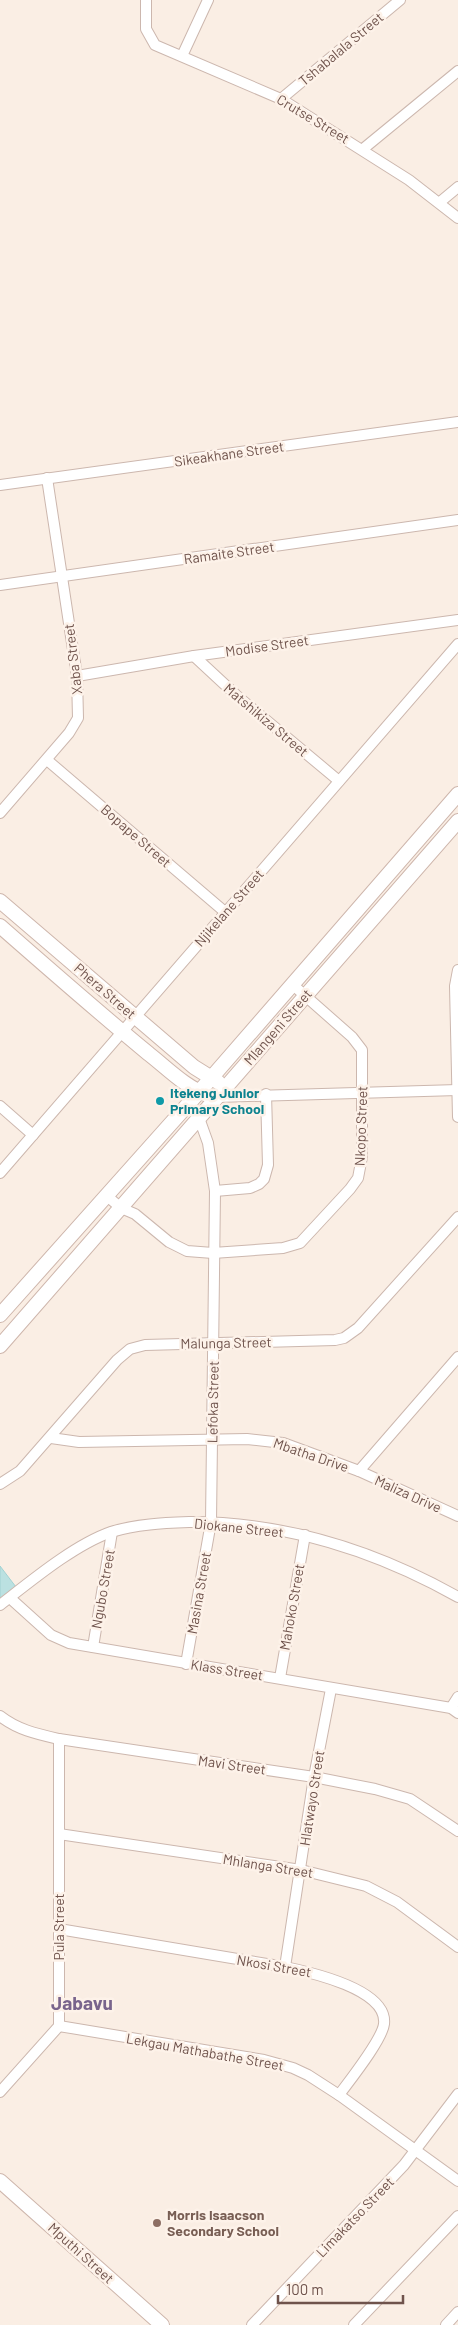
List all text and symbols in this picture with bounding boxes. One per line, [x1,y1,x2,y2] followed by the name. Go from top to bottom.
[295,8,386,89] street label: Tshabalala Street
[274,90,353,147] street label: Crutse Street
[173,437,285,470] street label: Sikeakhane Street
[182,538,275,567] street label: Ramaite Street
[60,623,85,695] street label: Xaba Street
[224,631,310,660] street label: Modise Street
[221,679,312,760] street label: Matshikiza Street
[98,801,175,871] street label: Bopape Street
[190,865,267,950] street label: Njikelane Street
[71,959,140,1022] street label: Phera Street
[240,985,315,1068] street label: Mlangeni Street
[170,1084,264,1117] place label: Itekeng Junior Primary School
[351,1086,370,1166] street label: Nkopo Street
[154,1095,166,1107] marker: Itekeng Junior Primary School
[180,1333,272,1352] street label: Malunga Street
[203,1361,222,1443] street label: Lefoka Street
[271,1434,351,1475] street label: Mbatha Drive
[372,1471,444,1516] street label: Maliza Drive
[193,1514,285,1541] street label: Diokane Street
[87,1548,118,1630] street label: Ngubo Street
[183,1550,214,1635] street label: Masina Street
[276,1562,307,1652] street label: Mahoko Street
[190,1655,265,1684] street label: Klass Street
[296,1749,327,1847] street label: Hlatwayo Street
[197,1751,267,1778] street label: Mavi Street
[222,1850,314,1881] street label: Mhlanga Street
[50,1893,67,1961] street label: Pula Street
[236,1951,313,1980] street label: Nkosi Street
[51,1991,113,2014] district label: Jabavu
[125,2029,285,2074] street label: Lekgau Mathabathe Street
[312,2173,397,2260] street label: Limakatso Street
[167,2206,279,2239] place label: Morris Isaacson Secondary School
[151,2217,163,2229] marker: Morris Isaacson Secondary School
[45,2219,118,2287] street label: Mputhi Street
[278,2272,403,2304] scale bar
[286,2280,324,2298] text: 100 m

